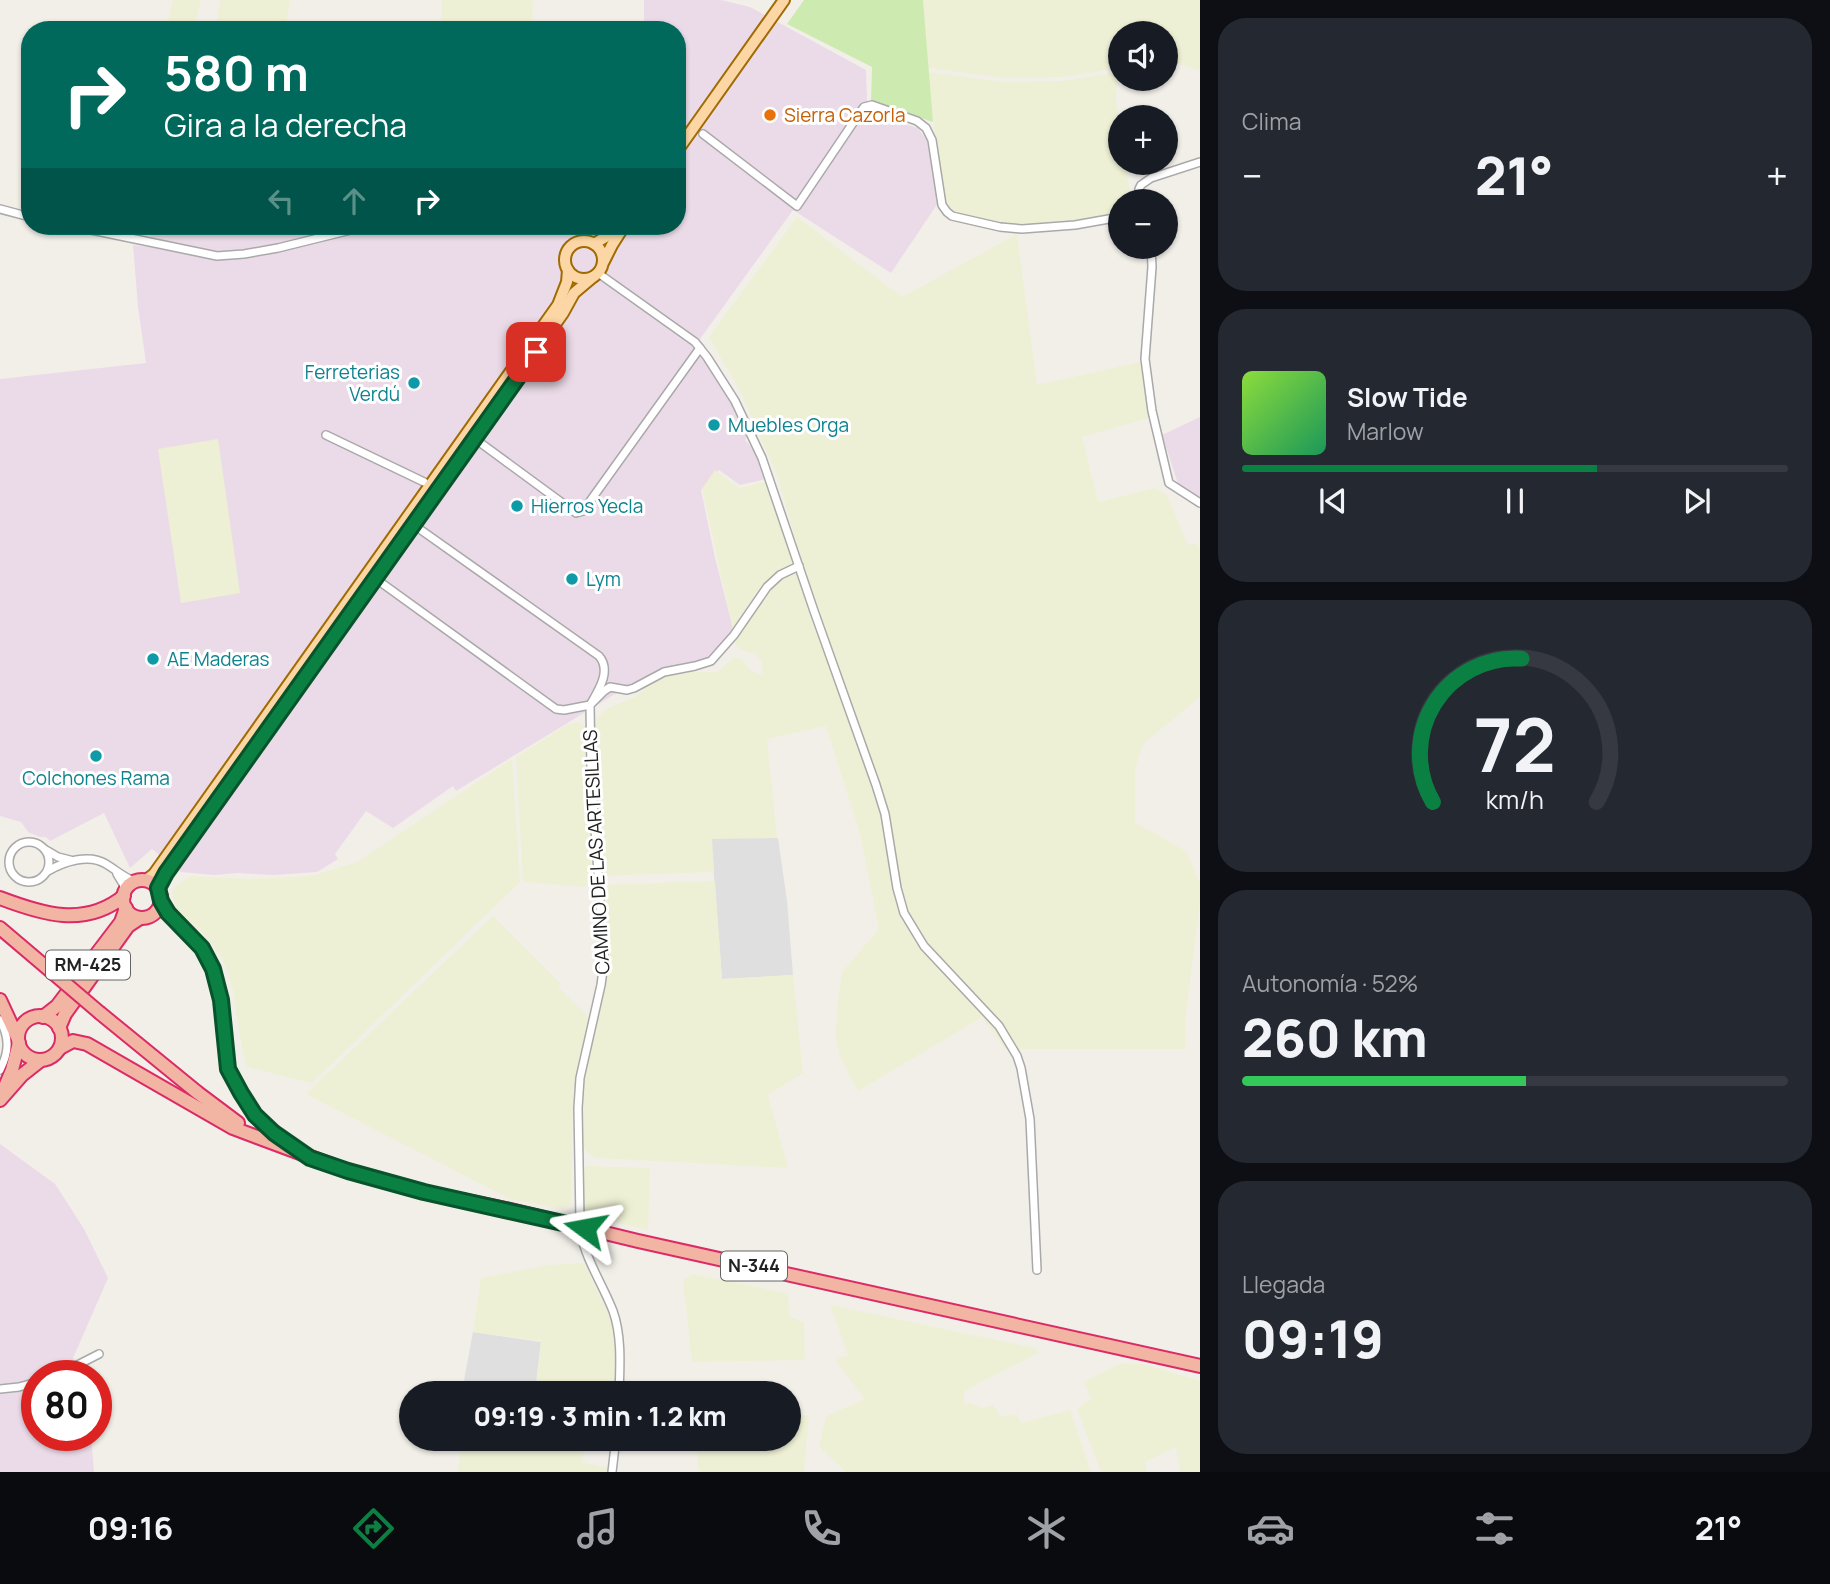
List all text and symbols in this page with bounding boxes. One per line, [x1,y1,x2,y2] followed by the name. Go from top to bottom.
[1108,21,1178,259] map controls
[1108,21,1178,91] button: sound
[164,39,309,106] text: 580 m
[49,49,140,140] icon: right
[784,102,905,128] place label: Sierra Cazorla
[164,103,407,147] text: Gira a la derecha
[1108,105,1178,175] button: +
[1242,105,1301,137] text: Clima
[762,107,778,123] marker: Sierra Cazorla
[1475,140,1554,211] text: 21°
[1242,149,1263,201] text: −
[1766,149,1788,201] text: +
[262,182,300,220] icon: left
[335,182,373,220] icon: ahead
[408,182,446,220] icon: right
[1108,189,1178,259] button: −
[506,322,566,382] pin
[517,333,555,371] icon: arrive
[305,359,400,407] place label: Ferreterias Verdú
[406,375,422,391] marker: Ferreterias Verdú
[1347,379,1468,415] text: Slow Tide
[728,412,849,438] place label: Muebles Orga
[1347,415,1424,447] text: Marlow
[706,417,722,433] marker: Muebles Orga
[1314,482,1352,520] icon: previous
[1496,482,1534,520] icon: pause
[1678,482,1716,520] icon: next
[531,493,643,519] place label: Hierros Yecla
[509,498,525,514] marker: Hierros Yecla
[586,566,621,592] place label: Lym
[564,571,580,587] marker: Lym
[167,646,270,672] place label: AE Maderas
[145,651,161,667] marker: AE Maderas
[1474,694,1556,794] text: 72
[577,729,615,975] street label: CAMINO DE LAS ARTESILLAS
[88,748,104,764] marker: Colchones Rama
[22,765,170,791] place label: Colchones Rama
[1486,782,1544,817] text: km/h
[46,950,130,980] road number: RM-425
[1242,967,1418,999] text: Autonomía · 52%
[1242,1002,1428,1073] text: 260 km
[548,1191,622,1265] position arrow
[721,1252,787,1280] road number: N-344
[1242,1268,1325,1300] text: Llegada
[1242,1303,1384,1374] text: 09:19
[21,1360,112,1451] speed limit sign: 80
[473,1398,727,1434] text: 09:19 · 3 min · 1.2 km
[349,1504,398,1553] icon: directions
[573,1504,622,1553] icon: music
[797,1504,846,1553] icon: phone
[1022,1504,1071,1553] icon: climate
[1246,1504,1295,1553] icon: car
[1470,1504,1519,1553] icon: filters
[88,1506,173,1550] text: 09:16
[1695,1506,1742,1550] text: 21°

